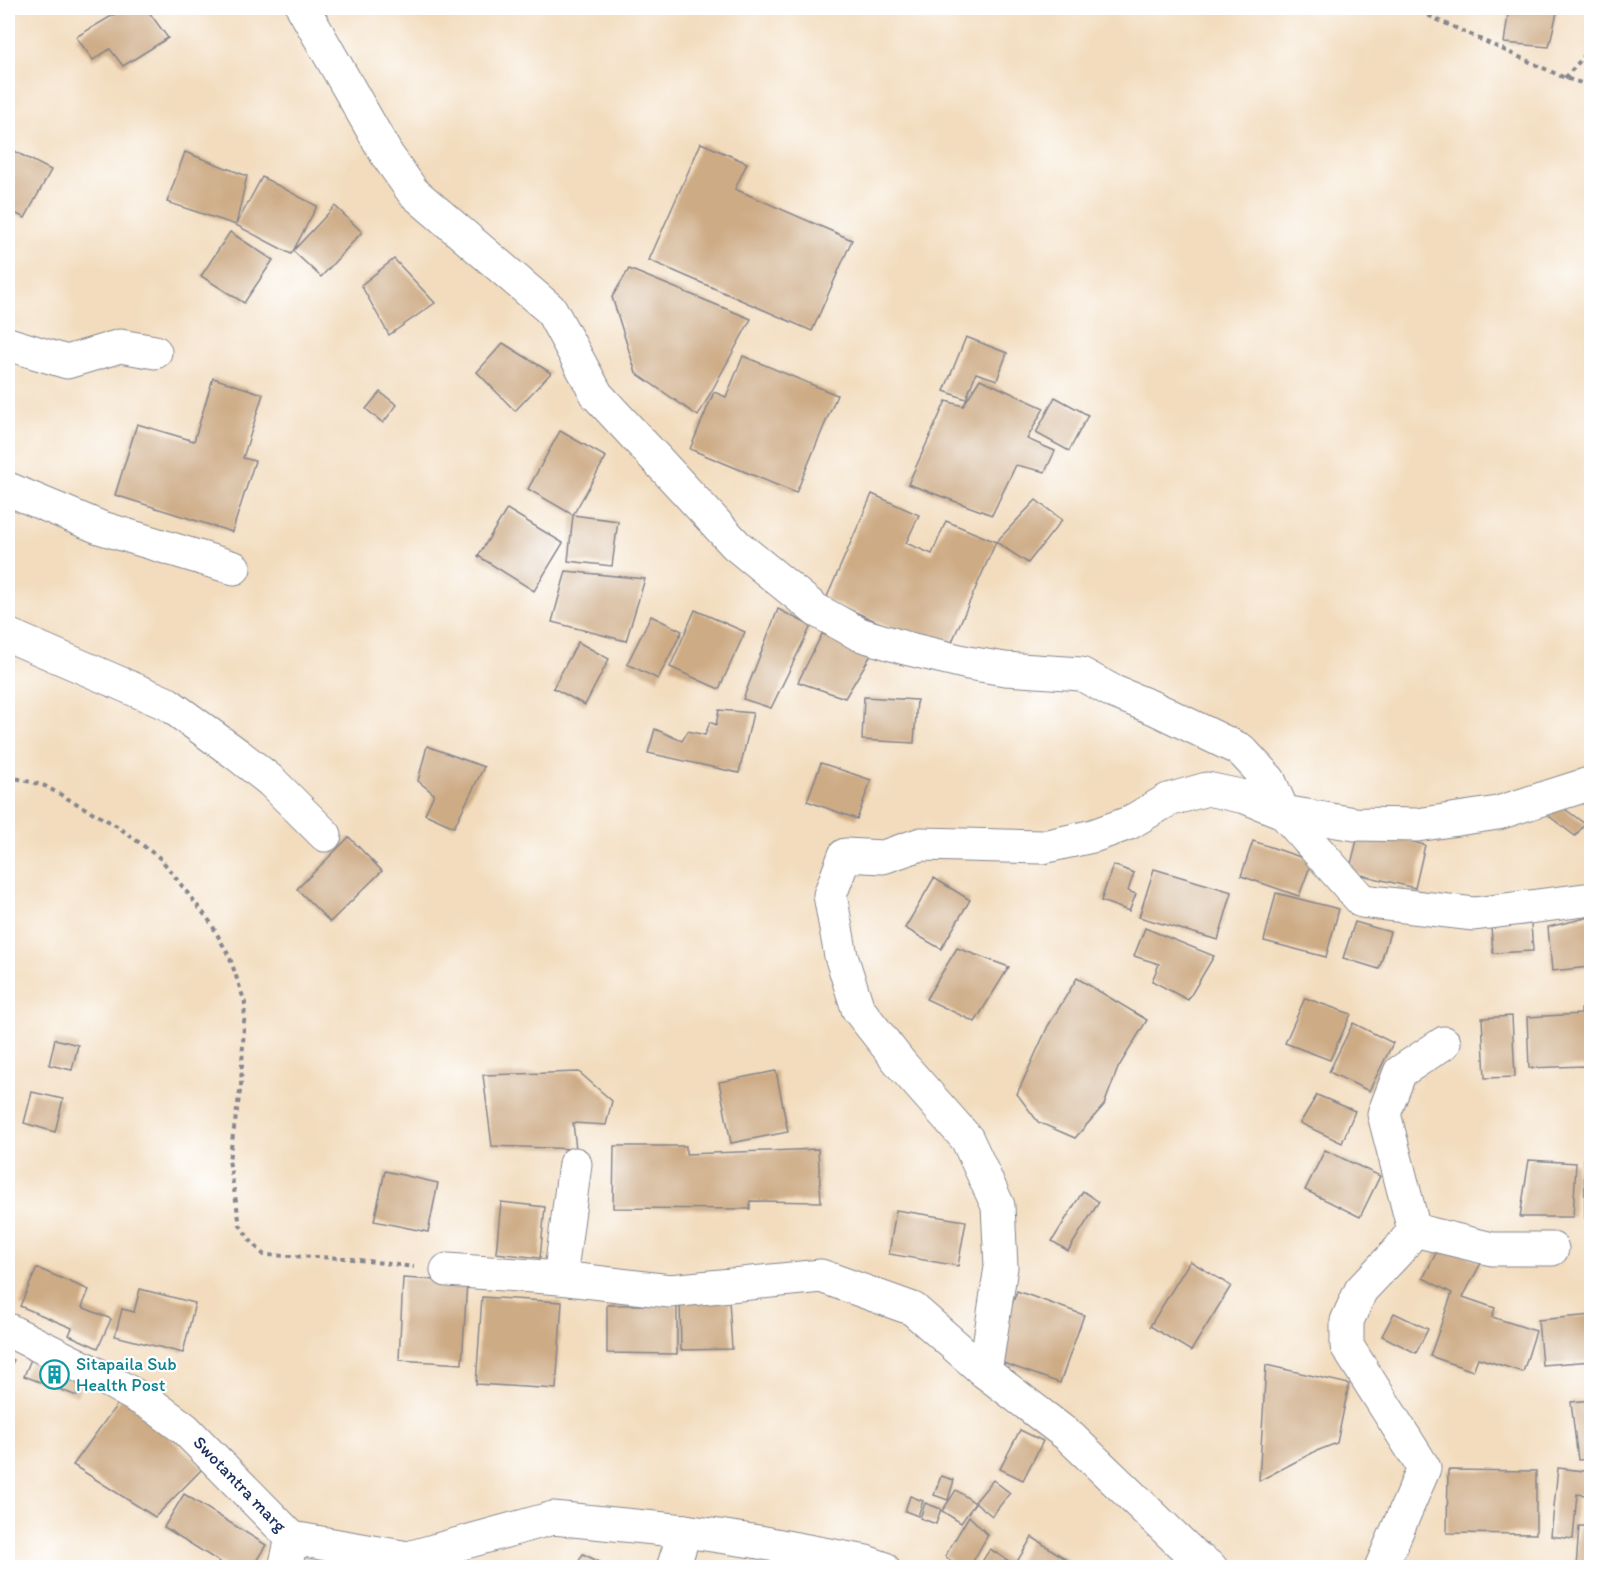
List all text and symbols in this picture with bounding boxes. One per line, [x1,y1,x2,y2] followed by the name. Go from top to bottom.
[76,1353,177,1396] place label: Sitapaila Sub Health Post
[39,1358,71,1390] building icon: Sitapaila Sub Health Post
[189,1431,292,1537] street label: Swotantra marg

